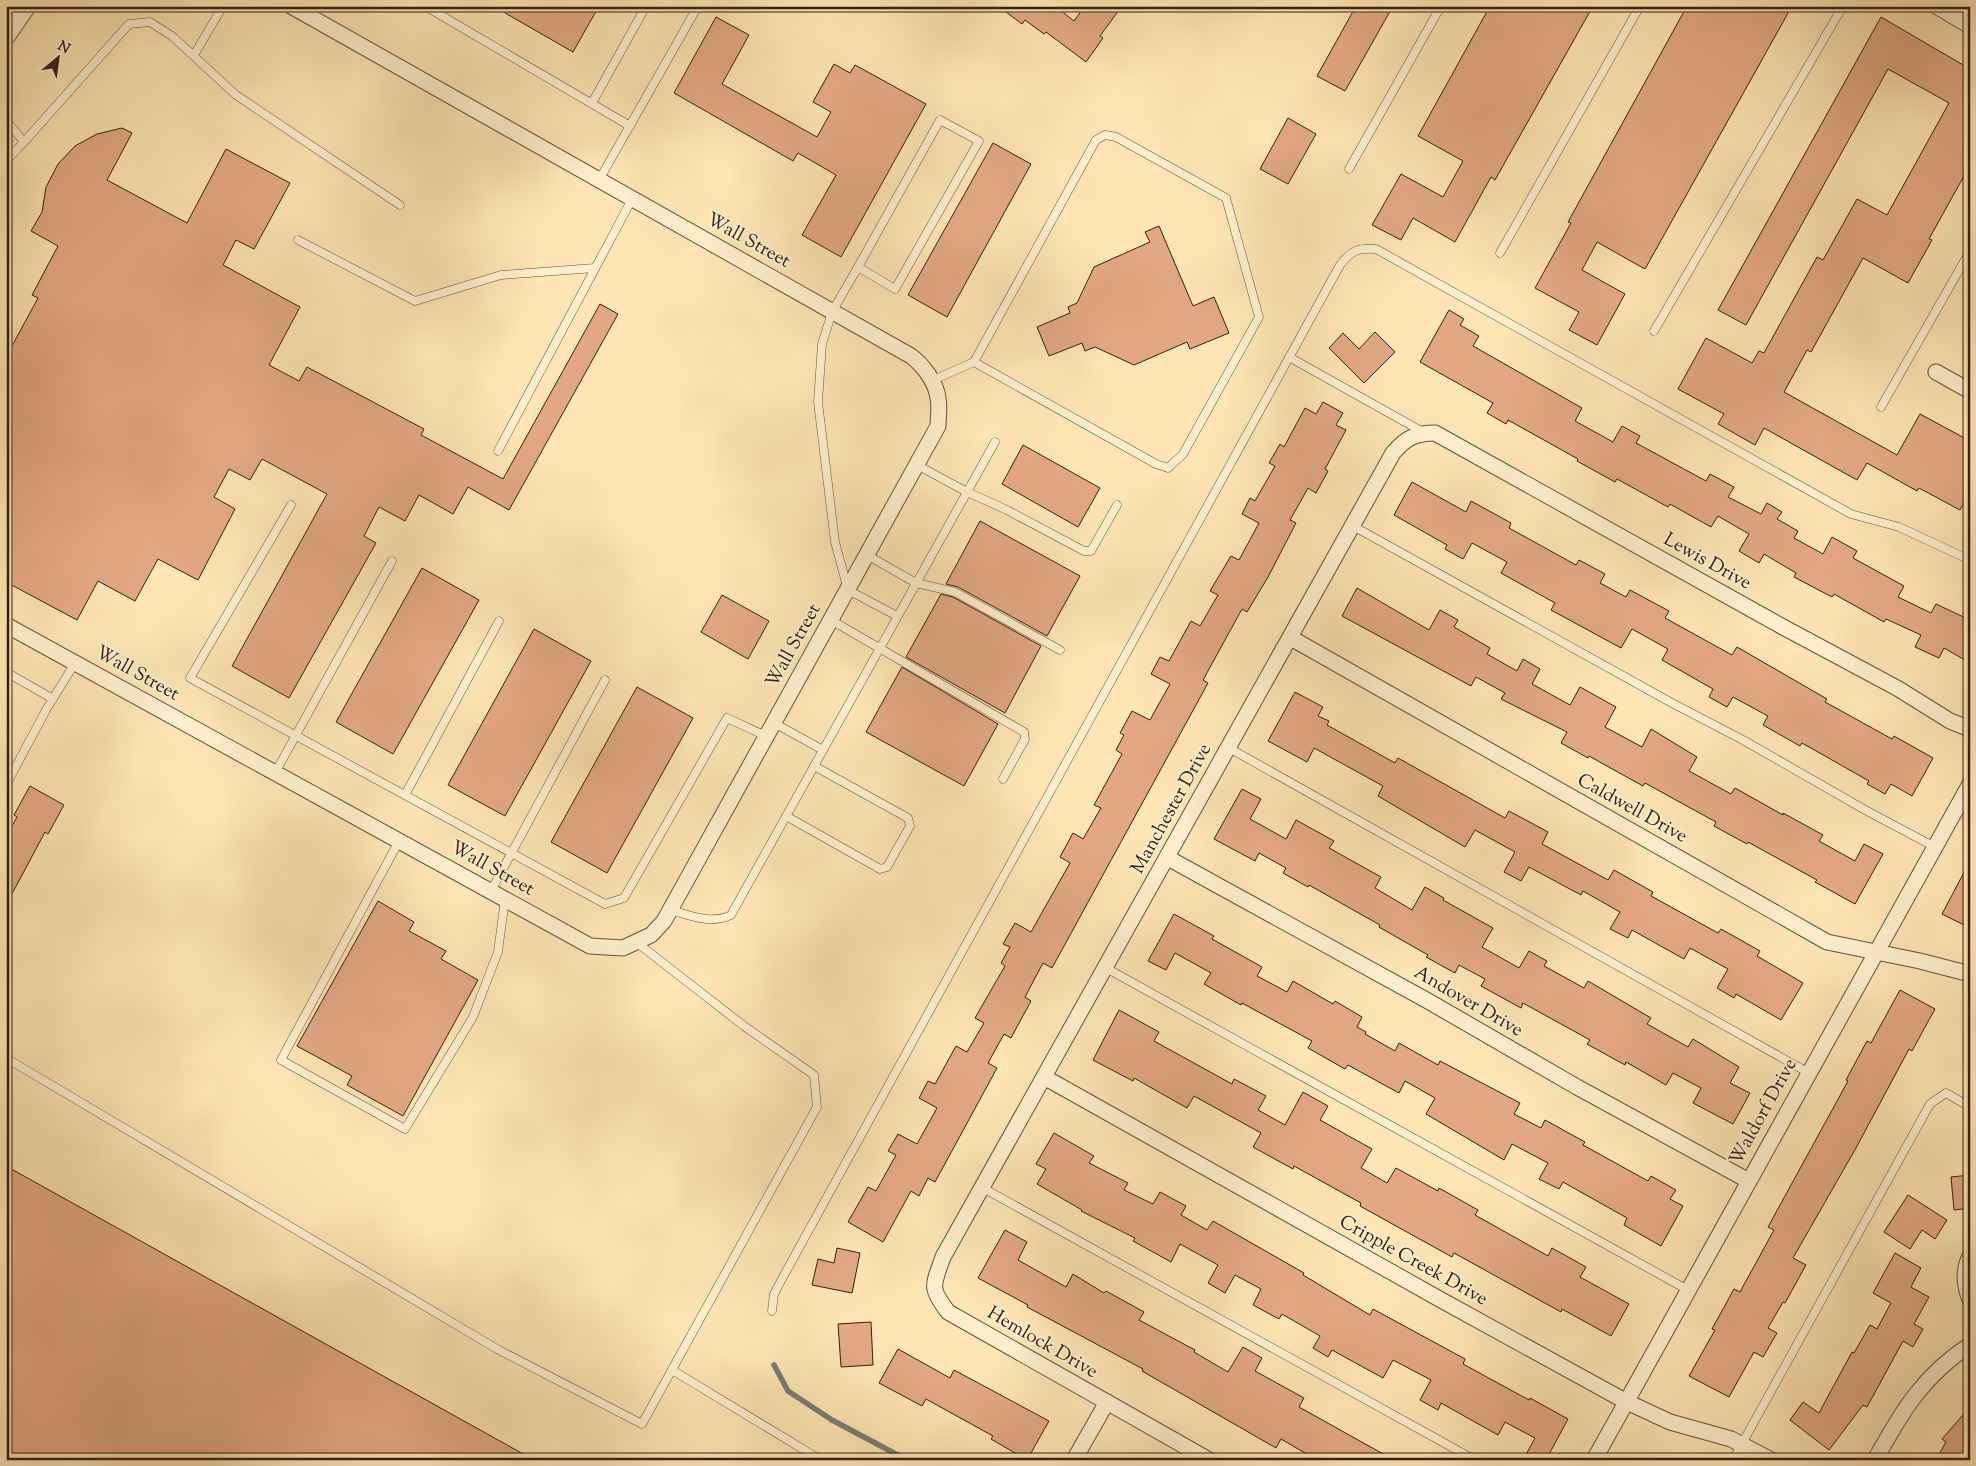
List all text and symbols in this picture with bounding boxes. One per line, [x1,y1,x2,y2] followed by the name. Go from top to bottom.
[32,32,82,82] north arrow
[54,37,73,60] text: N
[701,207,795,275] street label: Wall Street
[1658,527,1756,597] street label: Lewis Drive
[760,599,828,693] street label: Wall Street
[90,640,184,708] street label: Wall Street
[1125,739,1219,879] street label: Manchester Drive
[1572,768,1692,851] street label: Caldwell Drive
[445,835,539,903] street label: Wall Street
[1408,960,1528,1044] street label: Andover Drive
[1724,1054,1805,1170] street label: Waldorf Drive
[1334,1209,1492,1313] street label: Cripple Creek Drive
[982,1300,1102,1386] street label: Hemlock Drive

